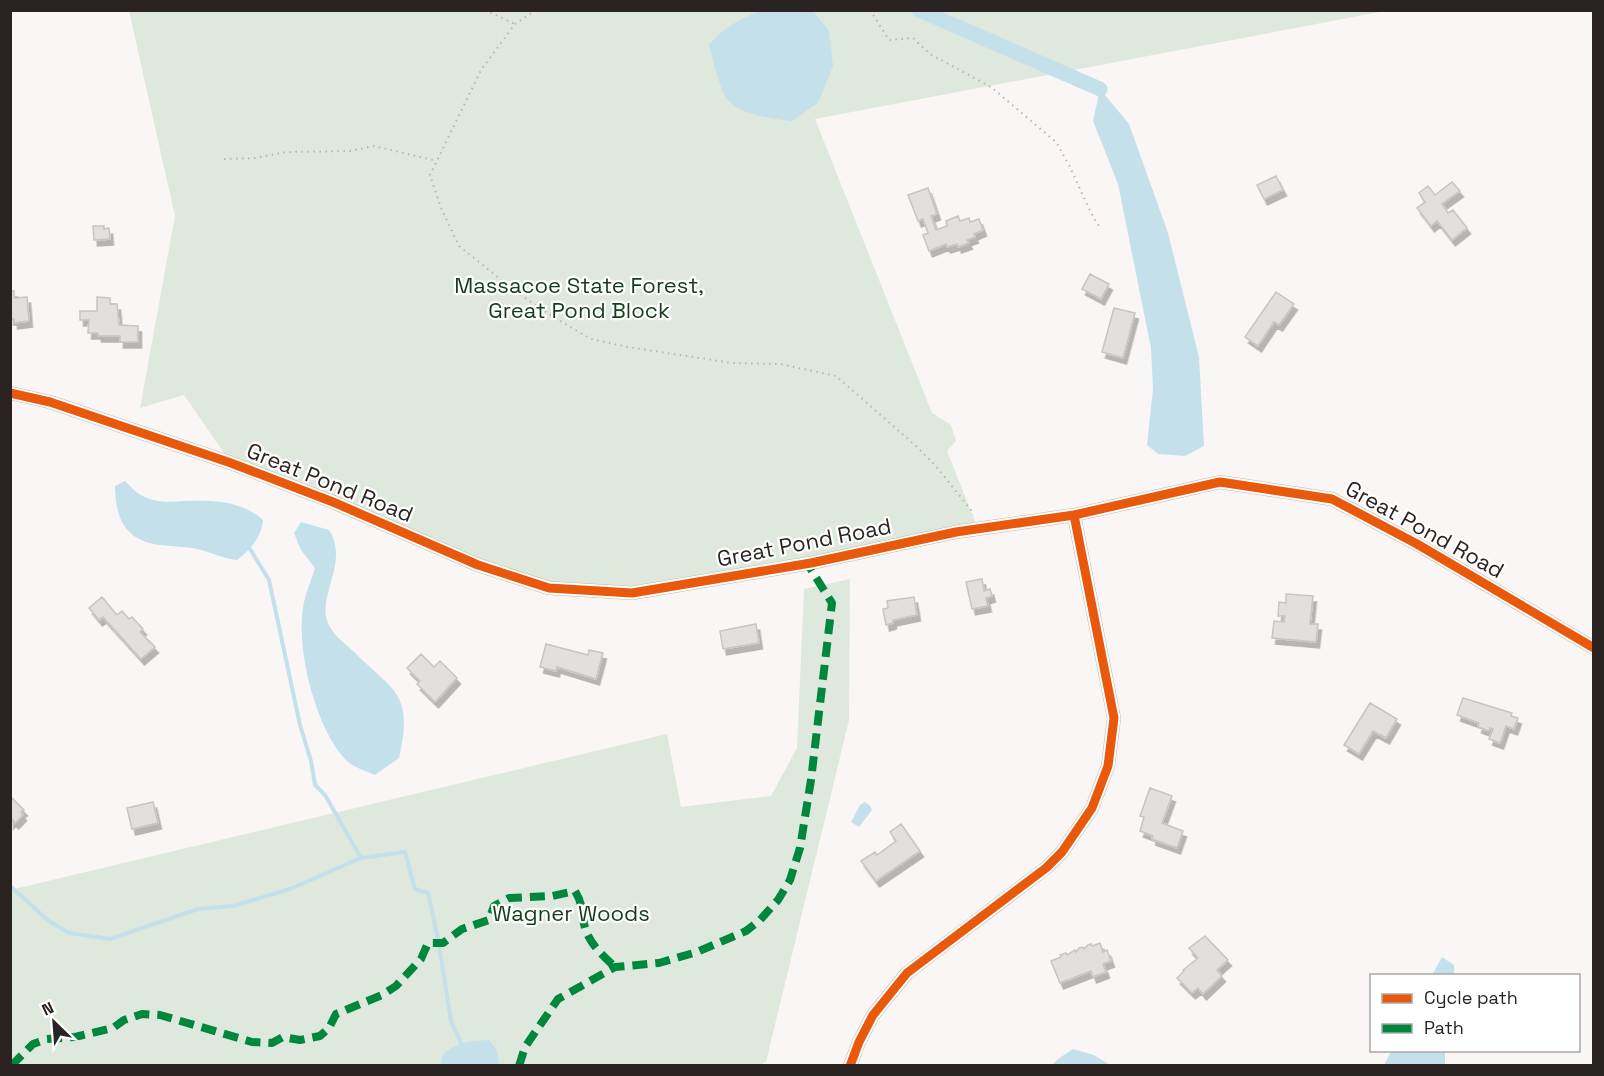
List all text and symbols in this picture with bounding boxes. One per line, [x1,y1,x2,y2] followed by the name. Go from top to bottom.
[454,271,704,324] park label: Massacoe State Forest, Great Pond Block
[243,436,417,528] street label: Great Pond Road
[1341,474,1509,584] street label: Great Pond Road
[714,511,894,573] street label: Great Pond Road
[492,899,650,927] park label: Wagner Woods
[1370,974,1580,1052] legend
[1424,986,1518,1009] text: Cycle path
[24,992,84,1052] north arrow
[39,997,57,1021] text: N
[1424,1016,1464,1039] text: Path

